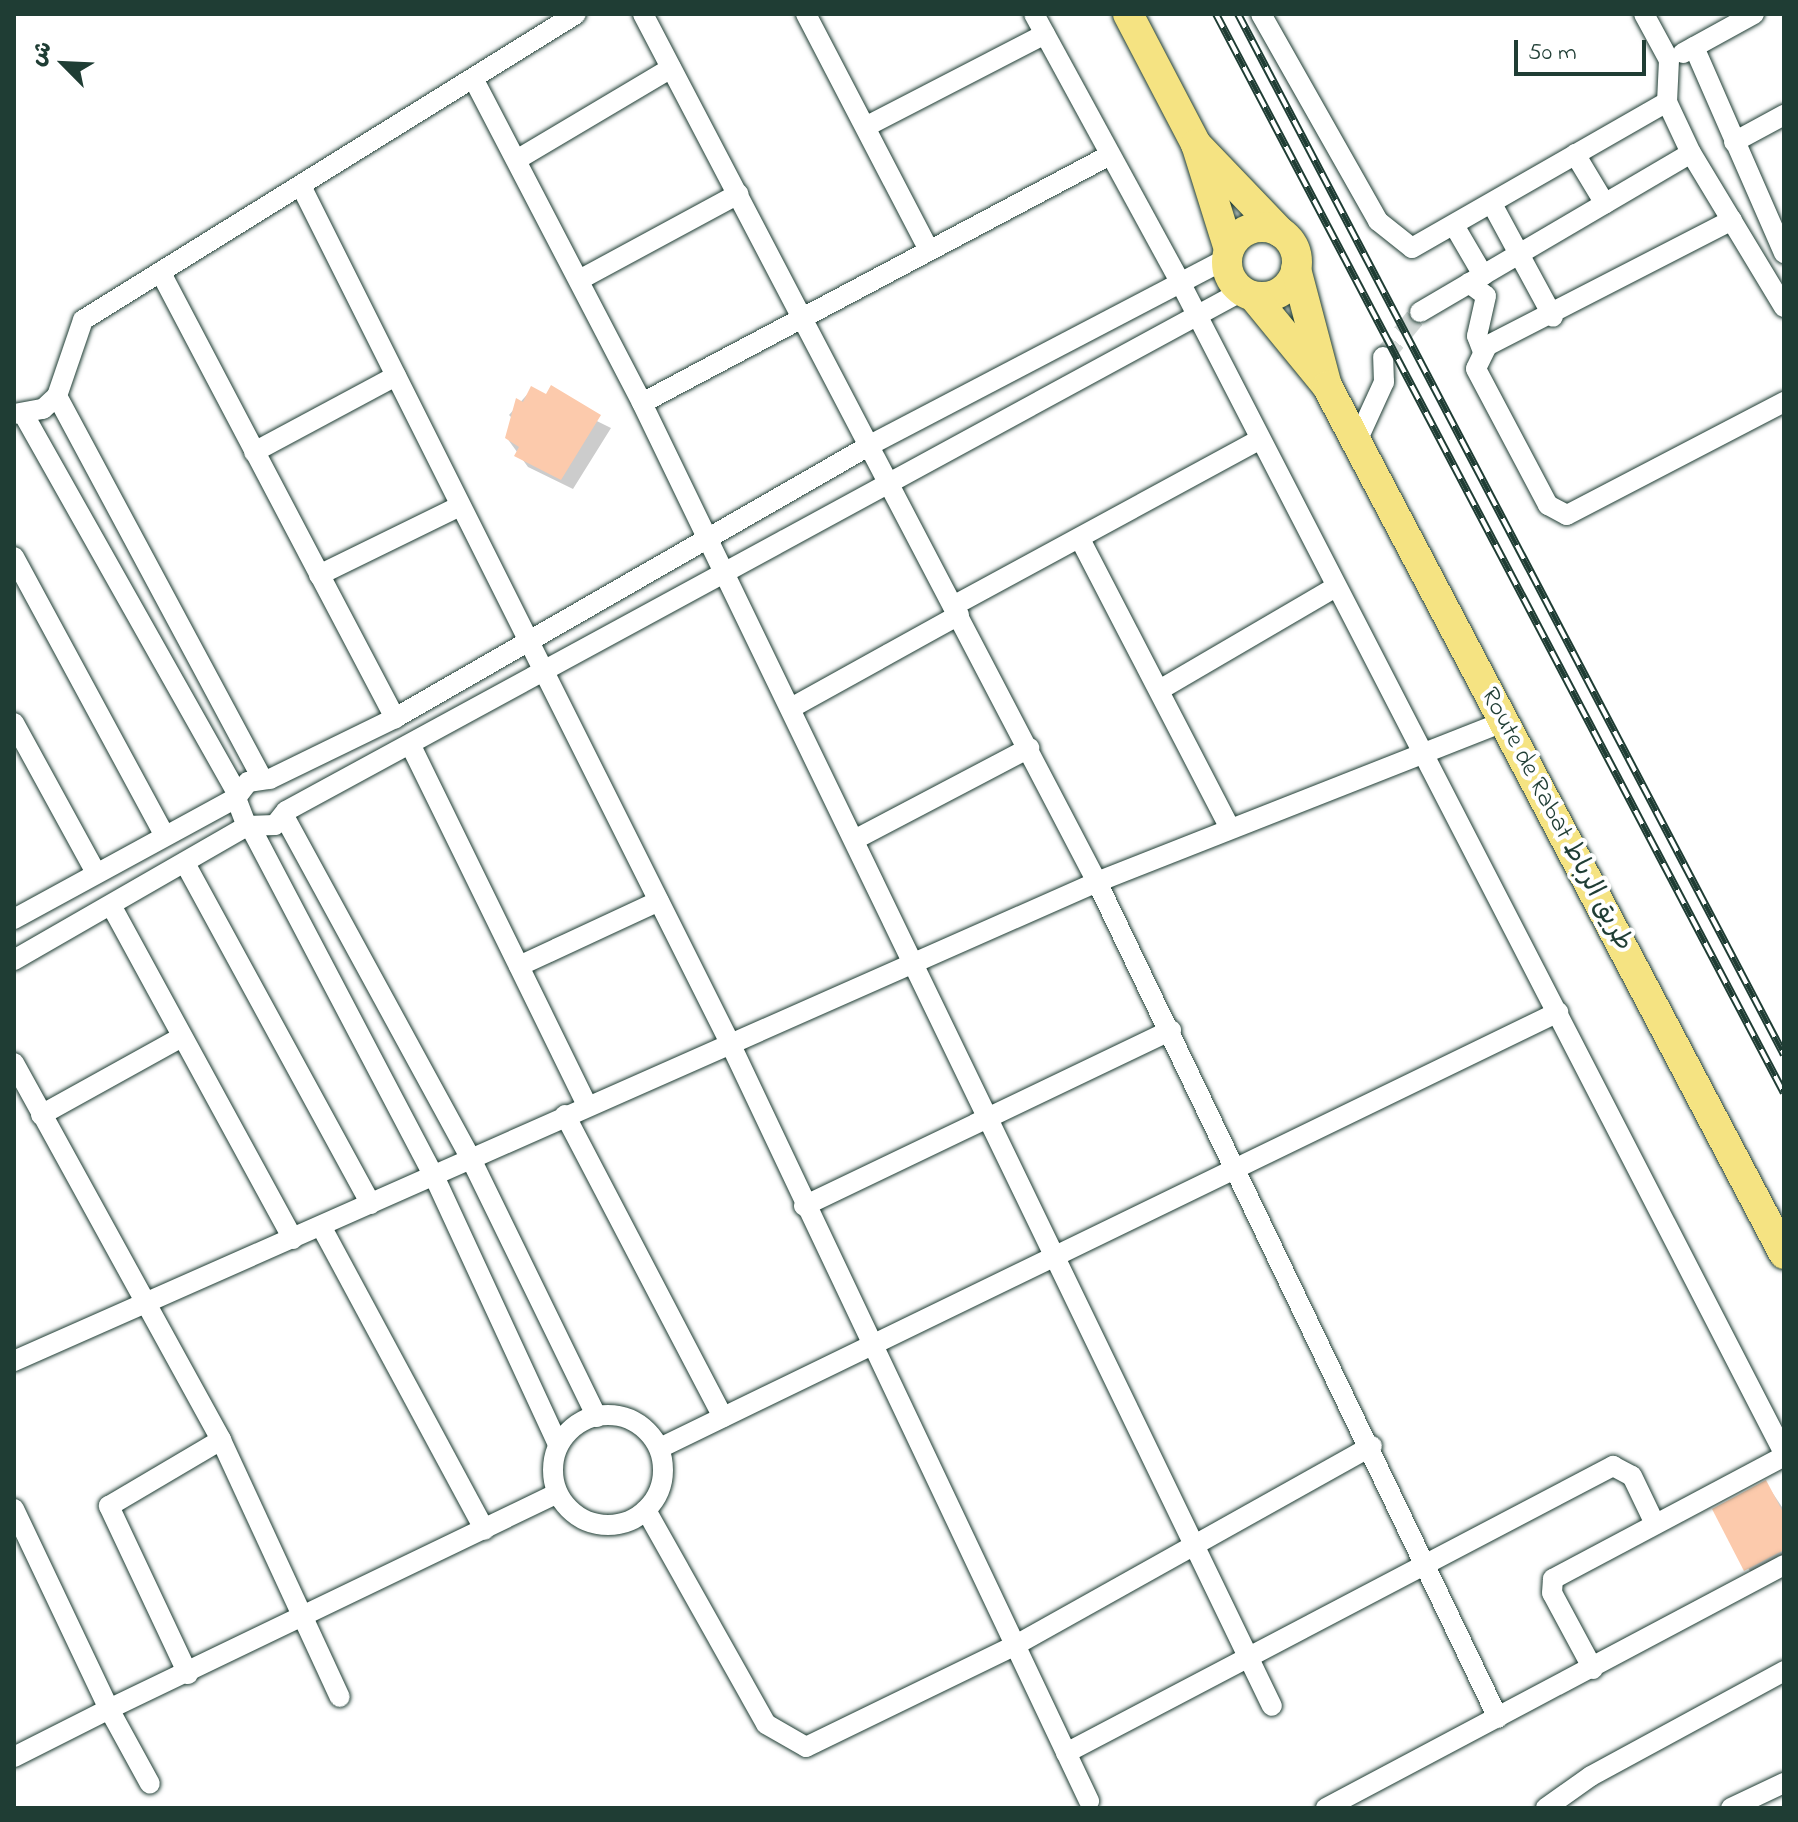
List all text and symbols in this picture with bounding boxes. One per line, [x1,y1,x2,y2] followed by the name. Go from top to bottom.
[24,24,104,104] north arrow
[1518,24,1650,74] scale bar
[1528,36,1577,71] text: 50 m
[23,37,62,72] text: ش
[1472,683,1638,957] street label: Route de Rabat طريق الرباط

